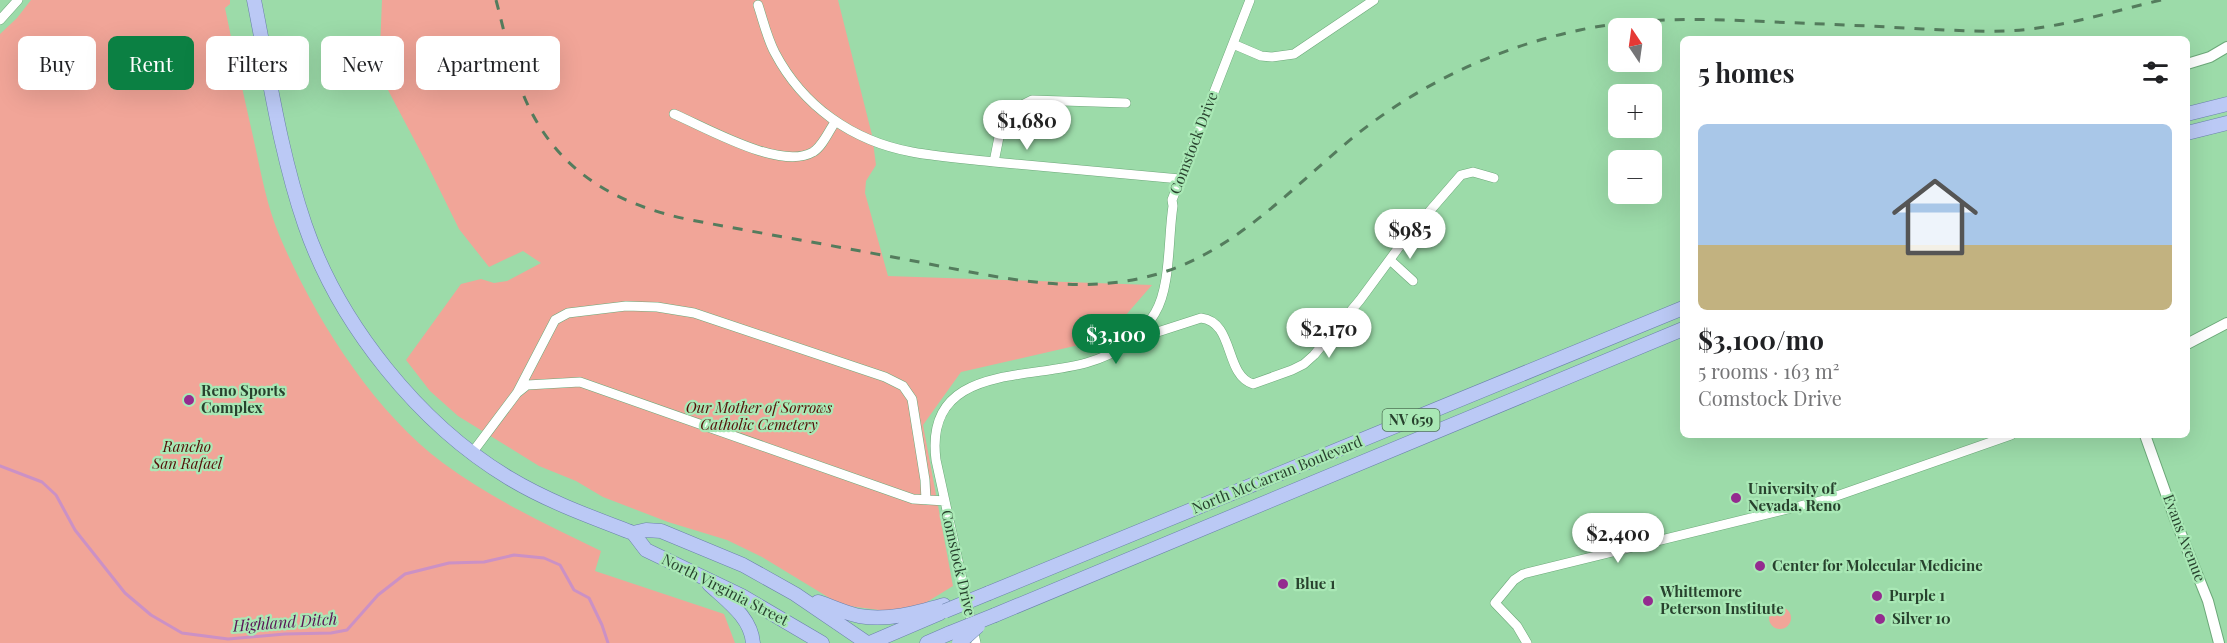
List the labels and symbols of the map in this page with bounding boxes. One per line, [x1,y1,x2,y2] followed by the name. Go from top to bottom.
[1608,18,1662,72] north arrow
[1164,89,1222,197] street label: Comstock Drive
[978,100,1076,151] pin: $1,680
[1374,209,1446,260] pin: $985
[1280,308,1378,359] pin: $2,170
[1067,314,1165,365] pin: $3,100
[201,380,286,417] place label: Reno Sports Complex
[182,393,196,407] marker: Reno Sports Complex
[686,397,833,434] park label: Our Mother of Sorrows Catholic Cemetery
[1382,409,1440,431] road number: NV 659
[1188,431,1365,517] street label: North McCarran Boulevard
[151,436,223,473] park label: Rancho San Rafael
[1748,478,1841,515] place label: University of Nevada, Reno
[1729,491,1743,505] marker: University of Nevada, Reno
[2159,491,2211,584] street label: Evans Avenue
[937,508,981,618] street label: Comstock Drive
[1569,513,1667,564] pin: $2,400
[659,549,793,630] street label: North Virginia Street
[1772,555,1983,575] place label: Center for Molecular Medicine
[1753,559,1767,573] marker: Center for Molecular Medicine
[1295,573,1336,593] place label: Blue 1
[1276,577,1290,591] marker: Blue 1
[1659,581,1784,618] place label: Whittemore Peterson Institute
[1889,585,1945,605] place label: Purple 1
[1870,589,1884,603] marker: Purple 1
[1641,594,1655,608] marker: Whittemore Peterson Institute
[231,607,338,636] water label: Highland Ditch
[1892,608,1951,628] place label: Silver 10
[1873,612,1887,626] marker: Silver 10

